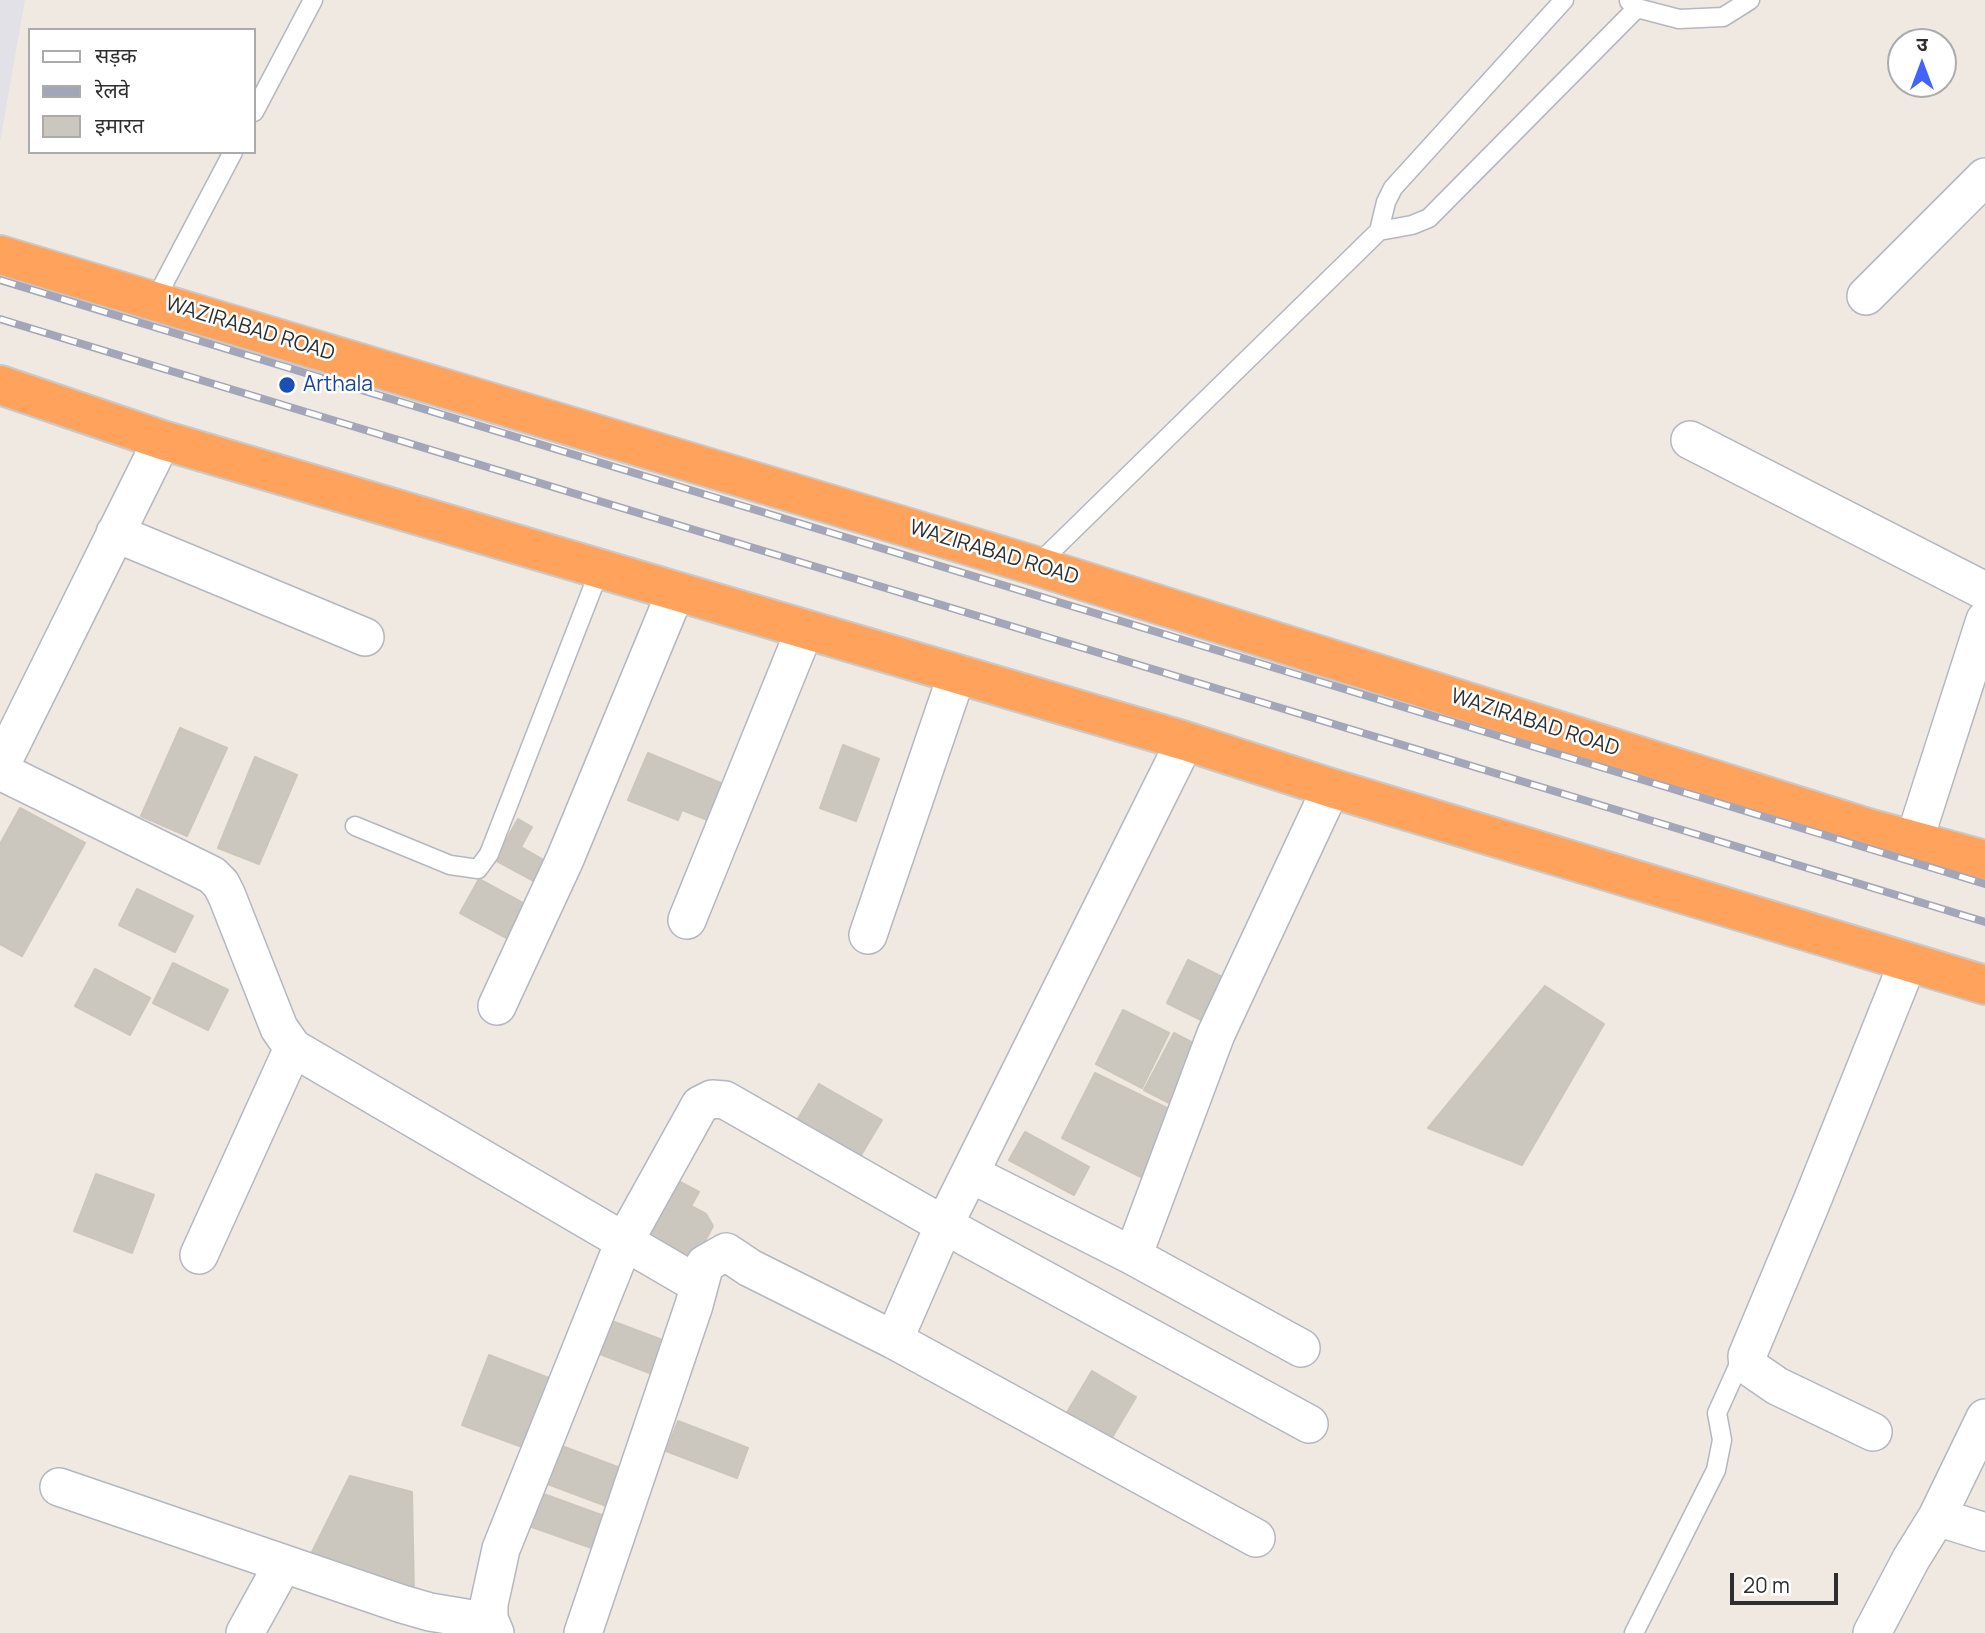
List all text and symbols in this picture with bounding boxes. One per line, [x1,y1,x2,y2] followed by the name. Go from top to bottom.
[28,28,256,154] legend
[1887,28,1957,98] north arrow
[1916,31,1928,57] text: उ
[95,41,137,69] text: सड़क
[95,76,130,104] text: रेलवे
[95,111,144,139] text: इमारत
[162,291,338,367] street label: WAZIRABAD ROAD
[303,372,373,398] place label: Arthala
[277,375,297,395] marker: Arthala
[906,515,1082,591] street label: WAZIRABAD ROAD
[1448,684,1622,762] street label: WAZIRABAD ROAD
[1733,1560,1842,1604] scale bar
[1743,1571,1790,1599] text: 20 m

